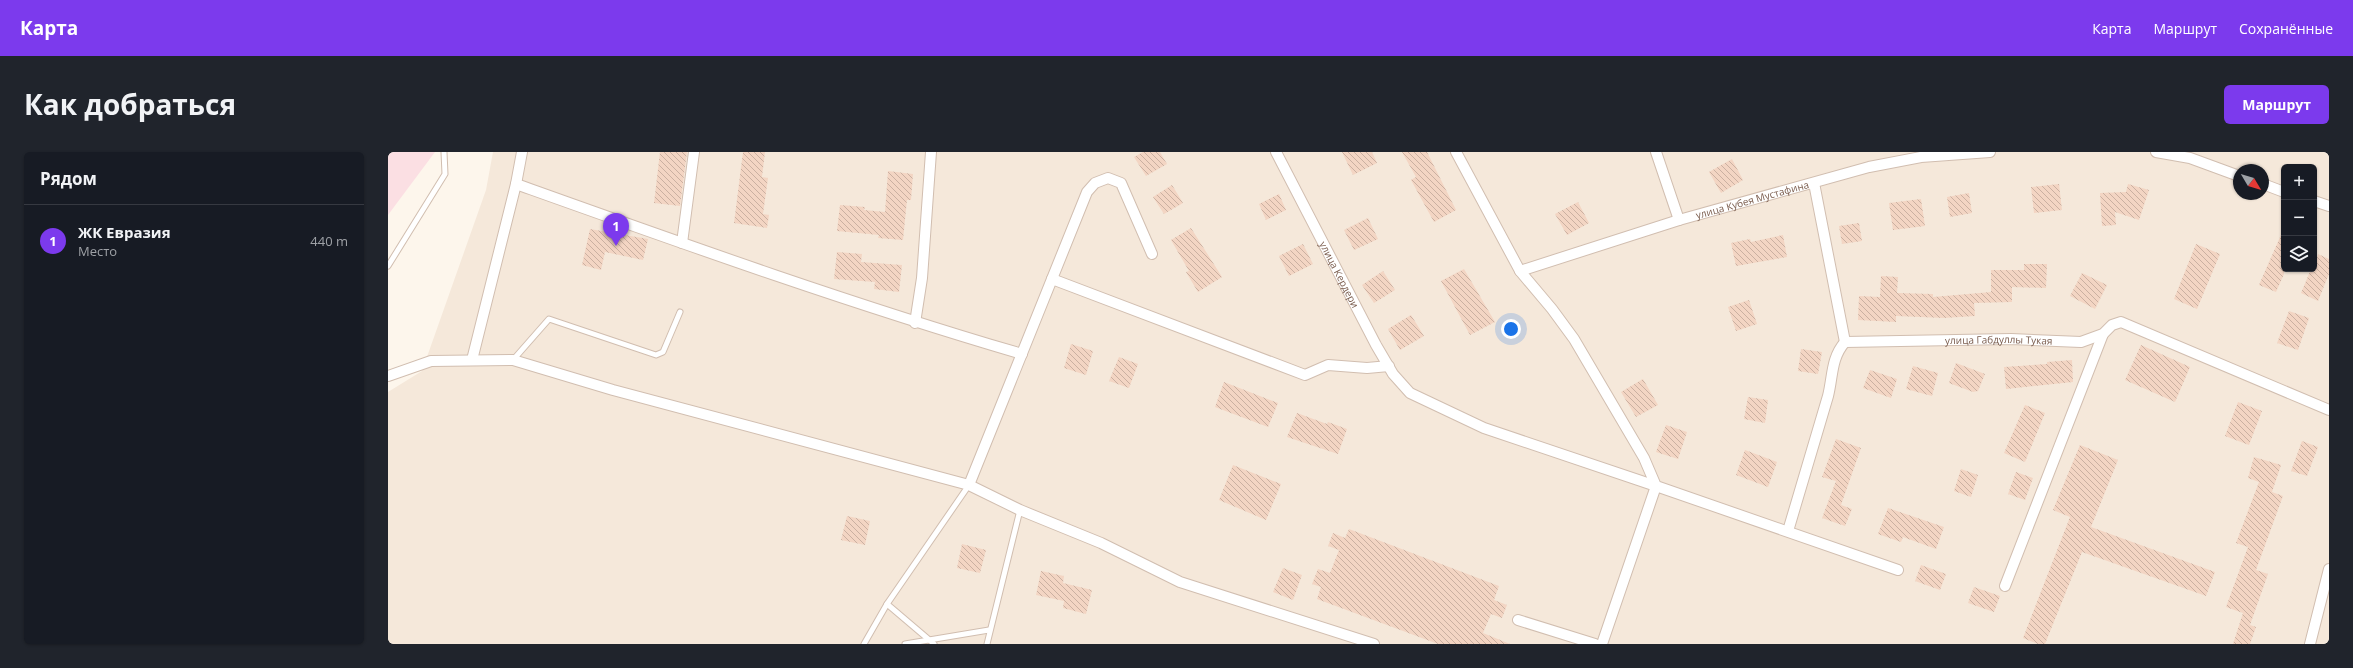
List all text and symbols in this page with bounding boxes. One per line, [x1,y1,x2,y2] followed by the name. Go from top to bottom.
[20,15,78,41] text: Карта
[2092,19,2131,38] text: Карта
[2153,19,2217,38] text: Маршрут
[2239,19,2333,38] text: Сохранённые
[24,85,236,123] text: Как добраться
[2224,85,2329,124] button: Маршрут
[2233,164,2269,200] north arrow
[2281,164,2317,272] map controls
[2281,164,2317,200] button: +
[40,167,97,190] text: Рядом
[1694,177,1810,222] street label: улица Кубея Мустафина
[2281,200,2317,236] button: −
[603,213,629,246] pin: 1
[78,222,171,242] text: ЖК Евразия
[49,232,57,250] text: 1
[310,232,348,250] text: 440 m
[2281,236,2317,272] button: layers
[1316,239,1363,310] street label: улица Кердери
[78,242,117,260] text: Место
[1501,319,1521,339] your location
[1945,332,2053,348] street label: улица Габдуллы Тукая

